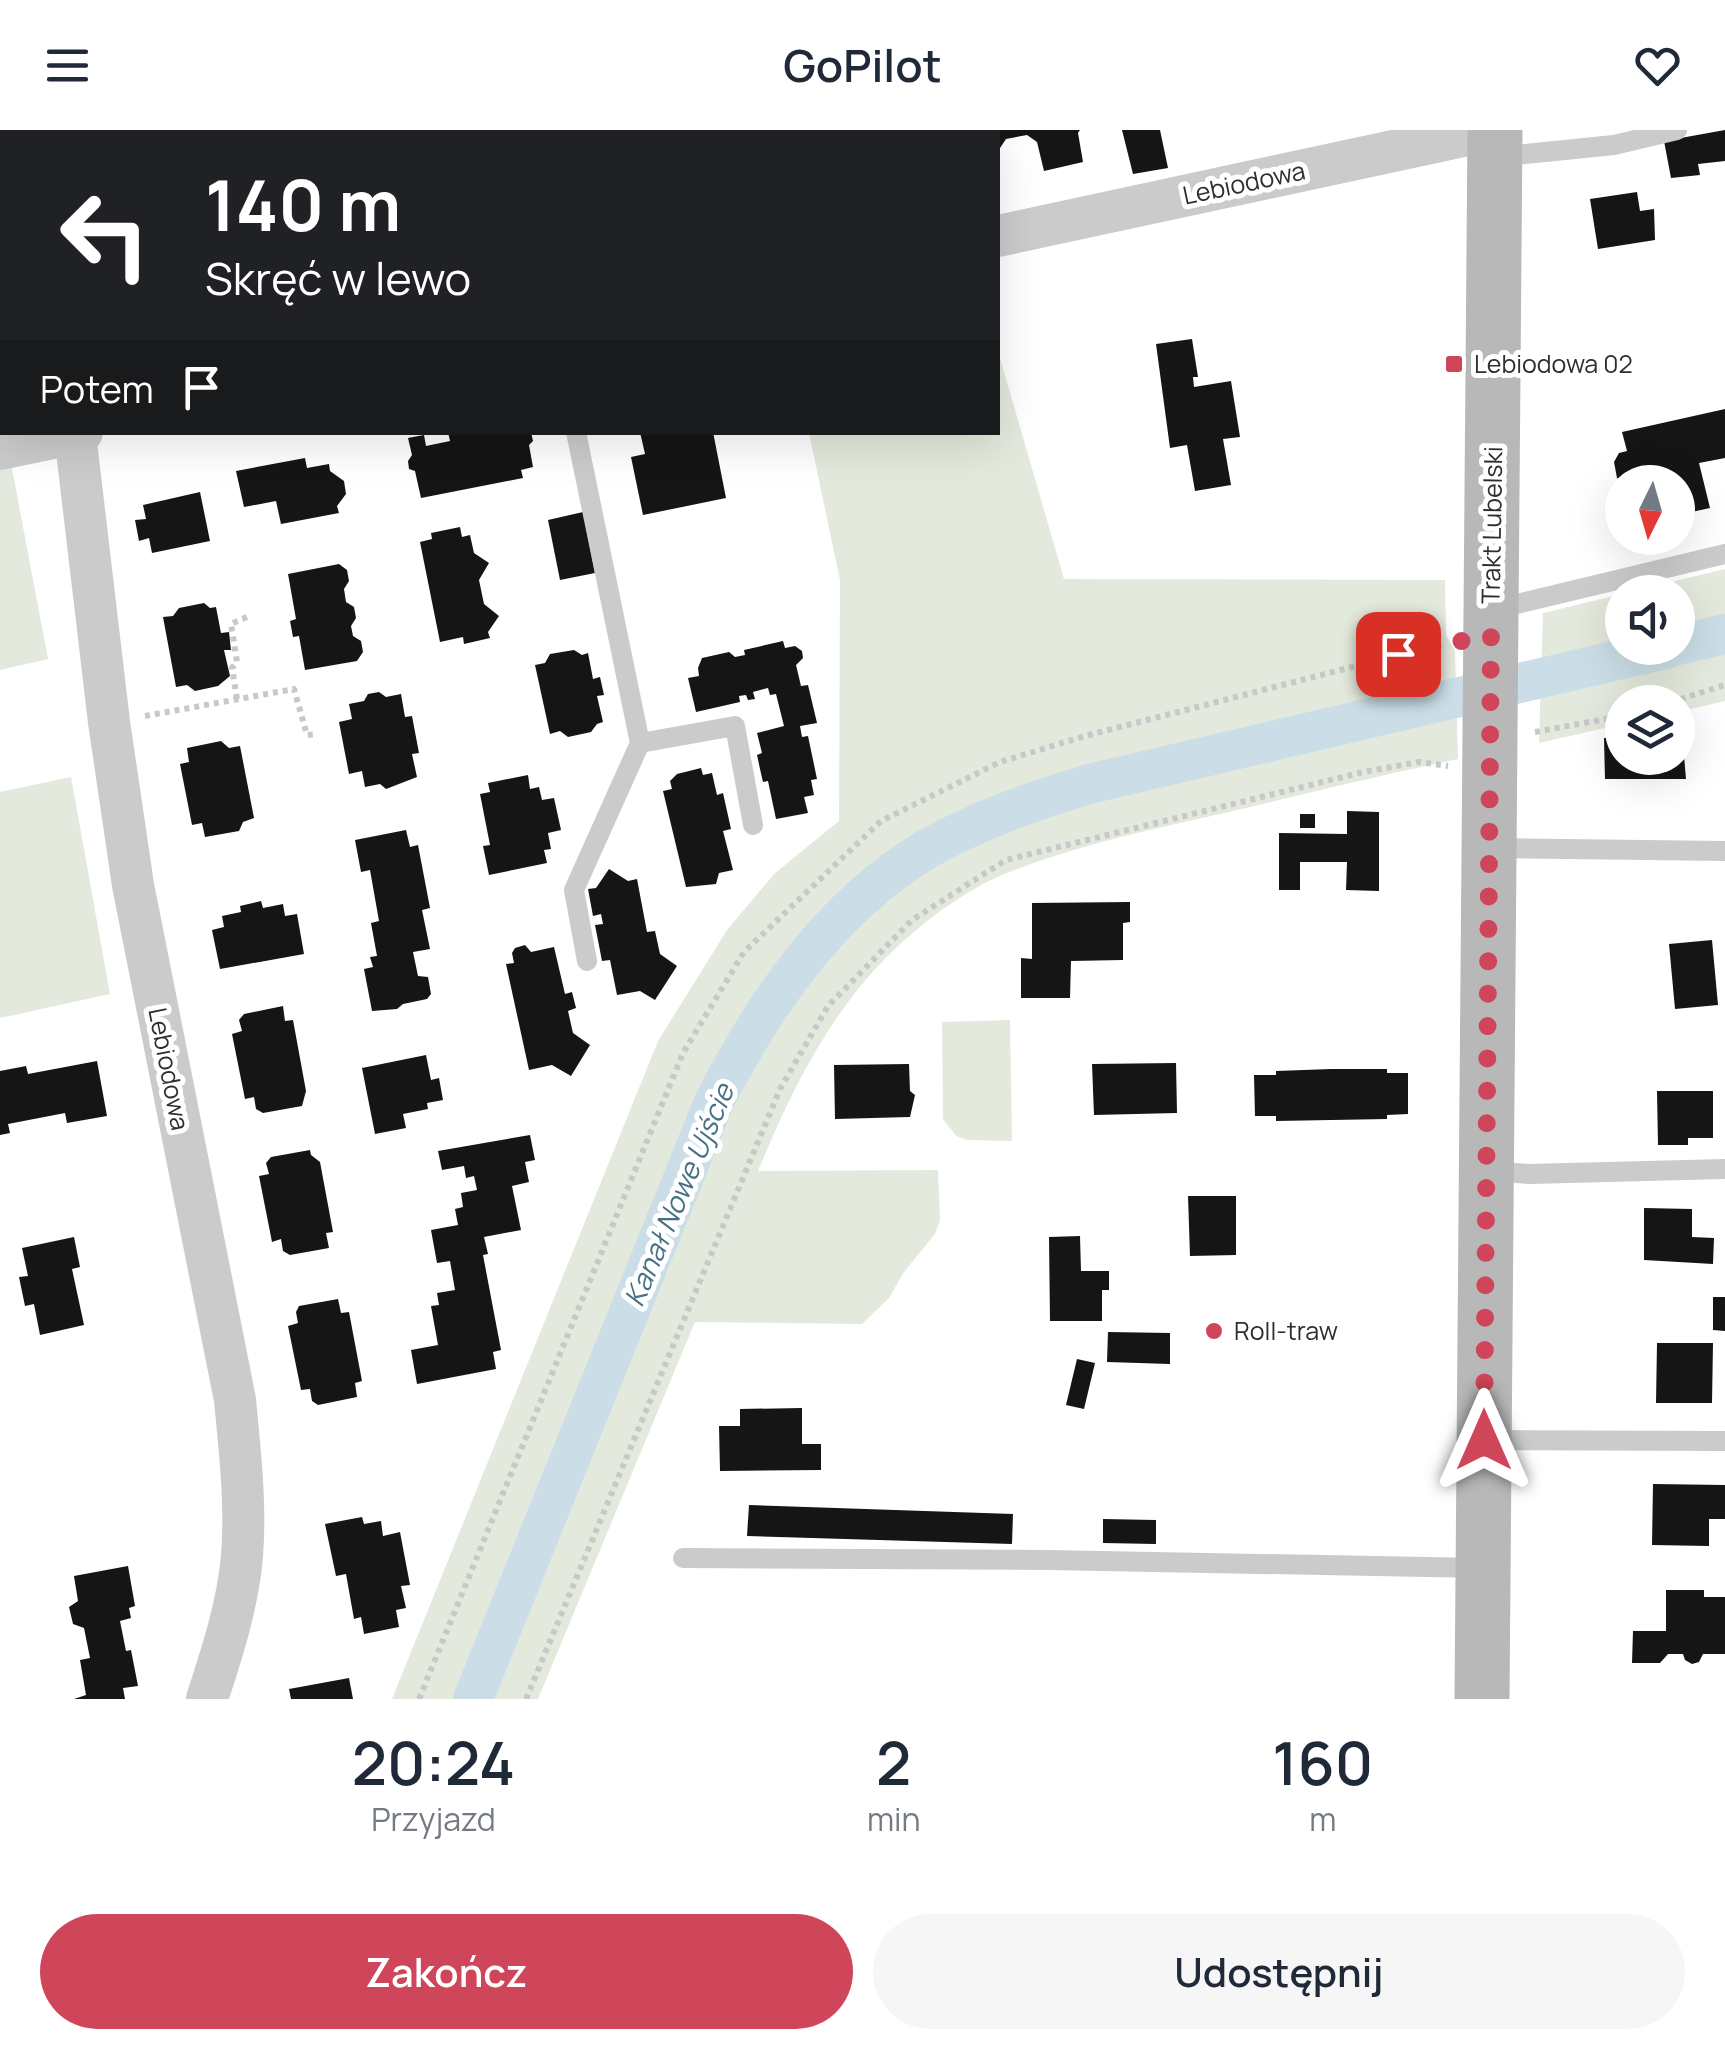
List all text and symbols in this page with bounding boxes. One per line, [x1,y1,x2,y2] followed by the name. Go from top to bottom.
[783,34,942,96] text: GoPilot
[40,38,95,93] icon: menu
[1630,38,1685,93] icon: heart
[1179,152,1308,213] street label: Lebiodowa
[205,156,401,252] text: 140 m
[40,170,170,300] icon: left
[205,247,471,309] text: Skręć w lewo
[1474,346,1633,381] place label: Lebiodowa 02
[1443,353,1465,375] marker: Lebiodowa 02
[174,360,229,415] icon: arrive
[40,362,154,414] text: Potem
[1473,446,1510,604] street label: Trakt Lubelski
[1605,465,1695,555] north arrow
[1605,465,1695,775] map controls
[1605,575,1695,665] button: sound
[1356,612,1441,697] pin
[1371,627,1426,682] icon: arrive
[1605,685,1695,775] button: layers
[140,1005,199,1133] street label: Lebiodowa
[614,1076,743,1312] water label: Kanał Nowe Ujście
[1234,1313,1338,1348] place label: Roll-traw
[1203,1320,1225,1342] marker: Roll-traw
[1432,1388,1536,1492] position arrow
[352,1721,515,1803] text: 20:24
[876,1721,911,1803] text: 2
[1272,1721,1373,1803] text: 160
[371,1797,496,1841] text: Przyjazd
[867,1797,921,1841] text: min
[1309,1797,1336,1841] text: m
[40,1914,853,2029] button: Zakończ
[873,1914,1685,2029] button: Udostępnij

